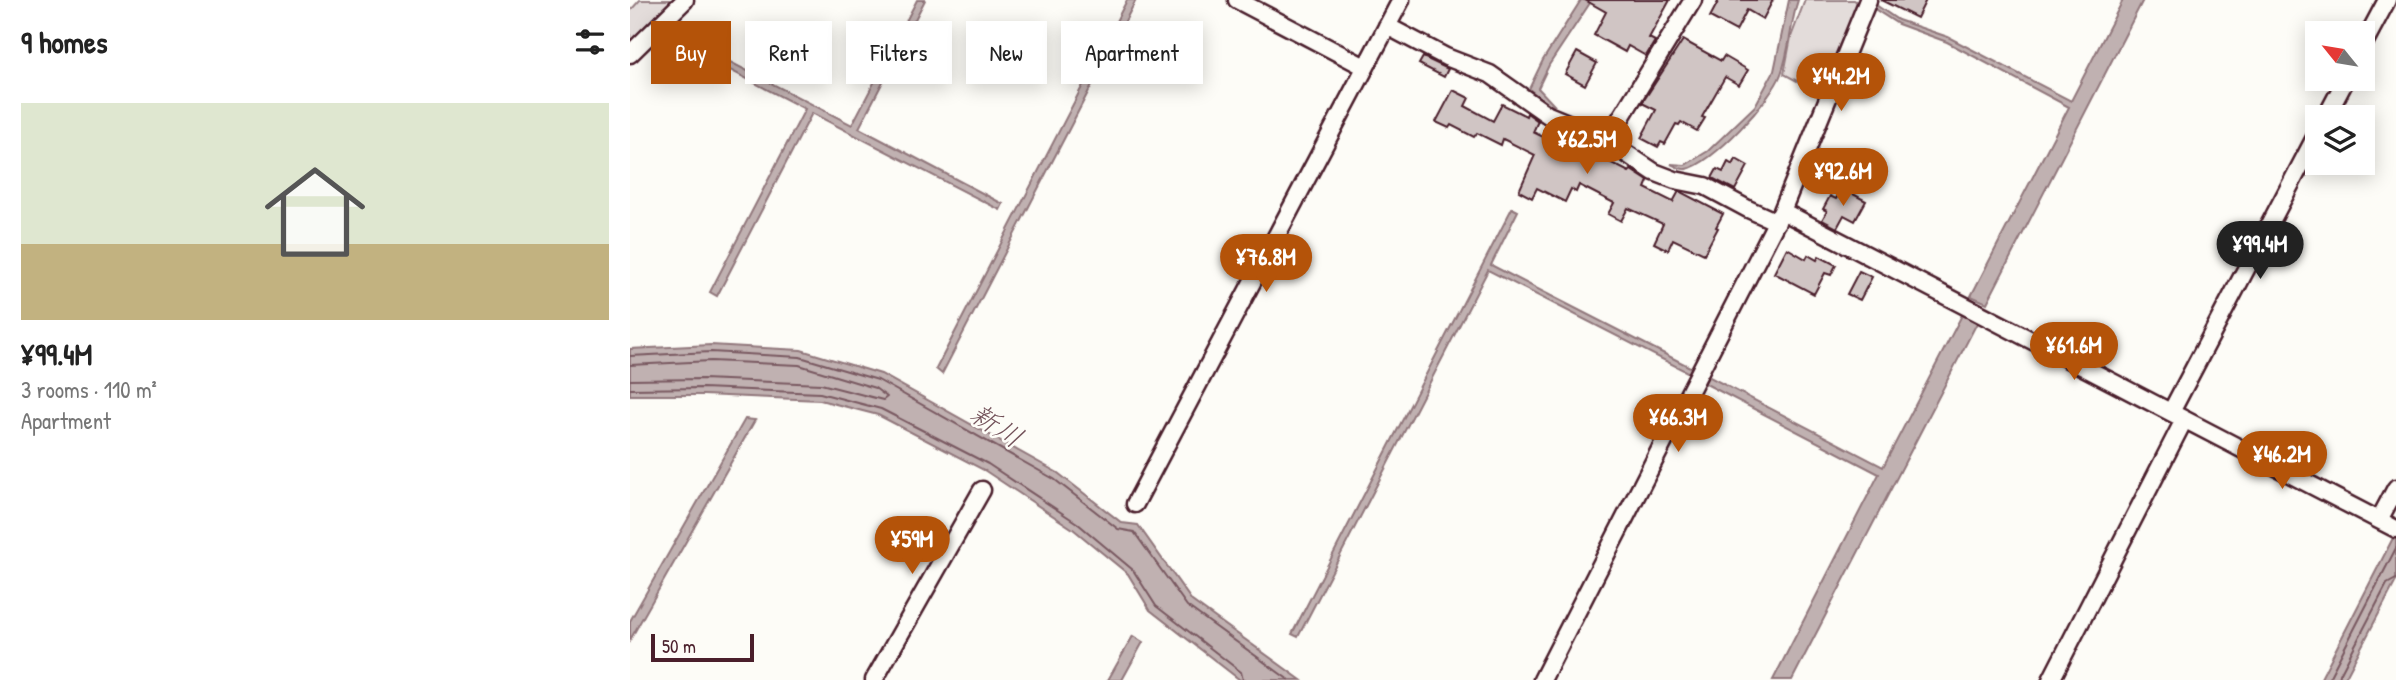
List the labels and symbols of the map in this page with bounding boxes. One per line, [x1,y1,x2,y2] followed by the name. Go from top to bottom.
[2305,21,2375,91] north arrow
[1784,54,1898,113] pin: ¥44.2M
[1530,116,1644,176] pin: ¥62.5M
[1786,148,1900,208] pin: ¥92.6M
[2203,222,2317,281] pin: ¥99.4M
[1209,234,1323,294] pin: ¥76.8M
[2017,322,2131,382] pin: ¥61.6M
[963,394,1031,456] water label: 新川
[1621,394,1735,454] pin: ¥66.3M
[2225,432,2339,491] pin: ¥46.2M
[871,516,953,576] pin: ¥59M
[651,631,754,663] scale bar

